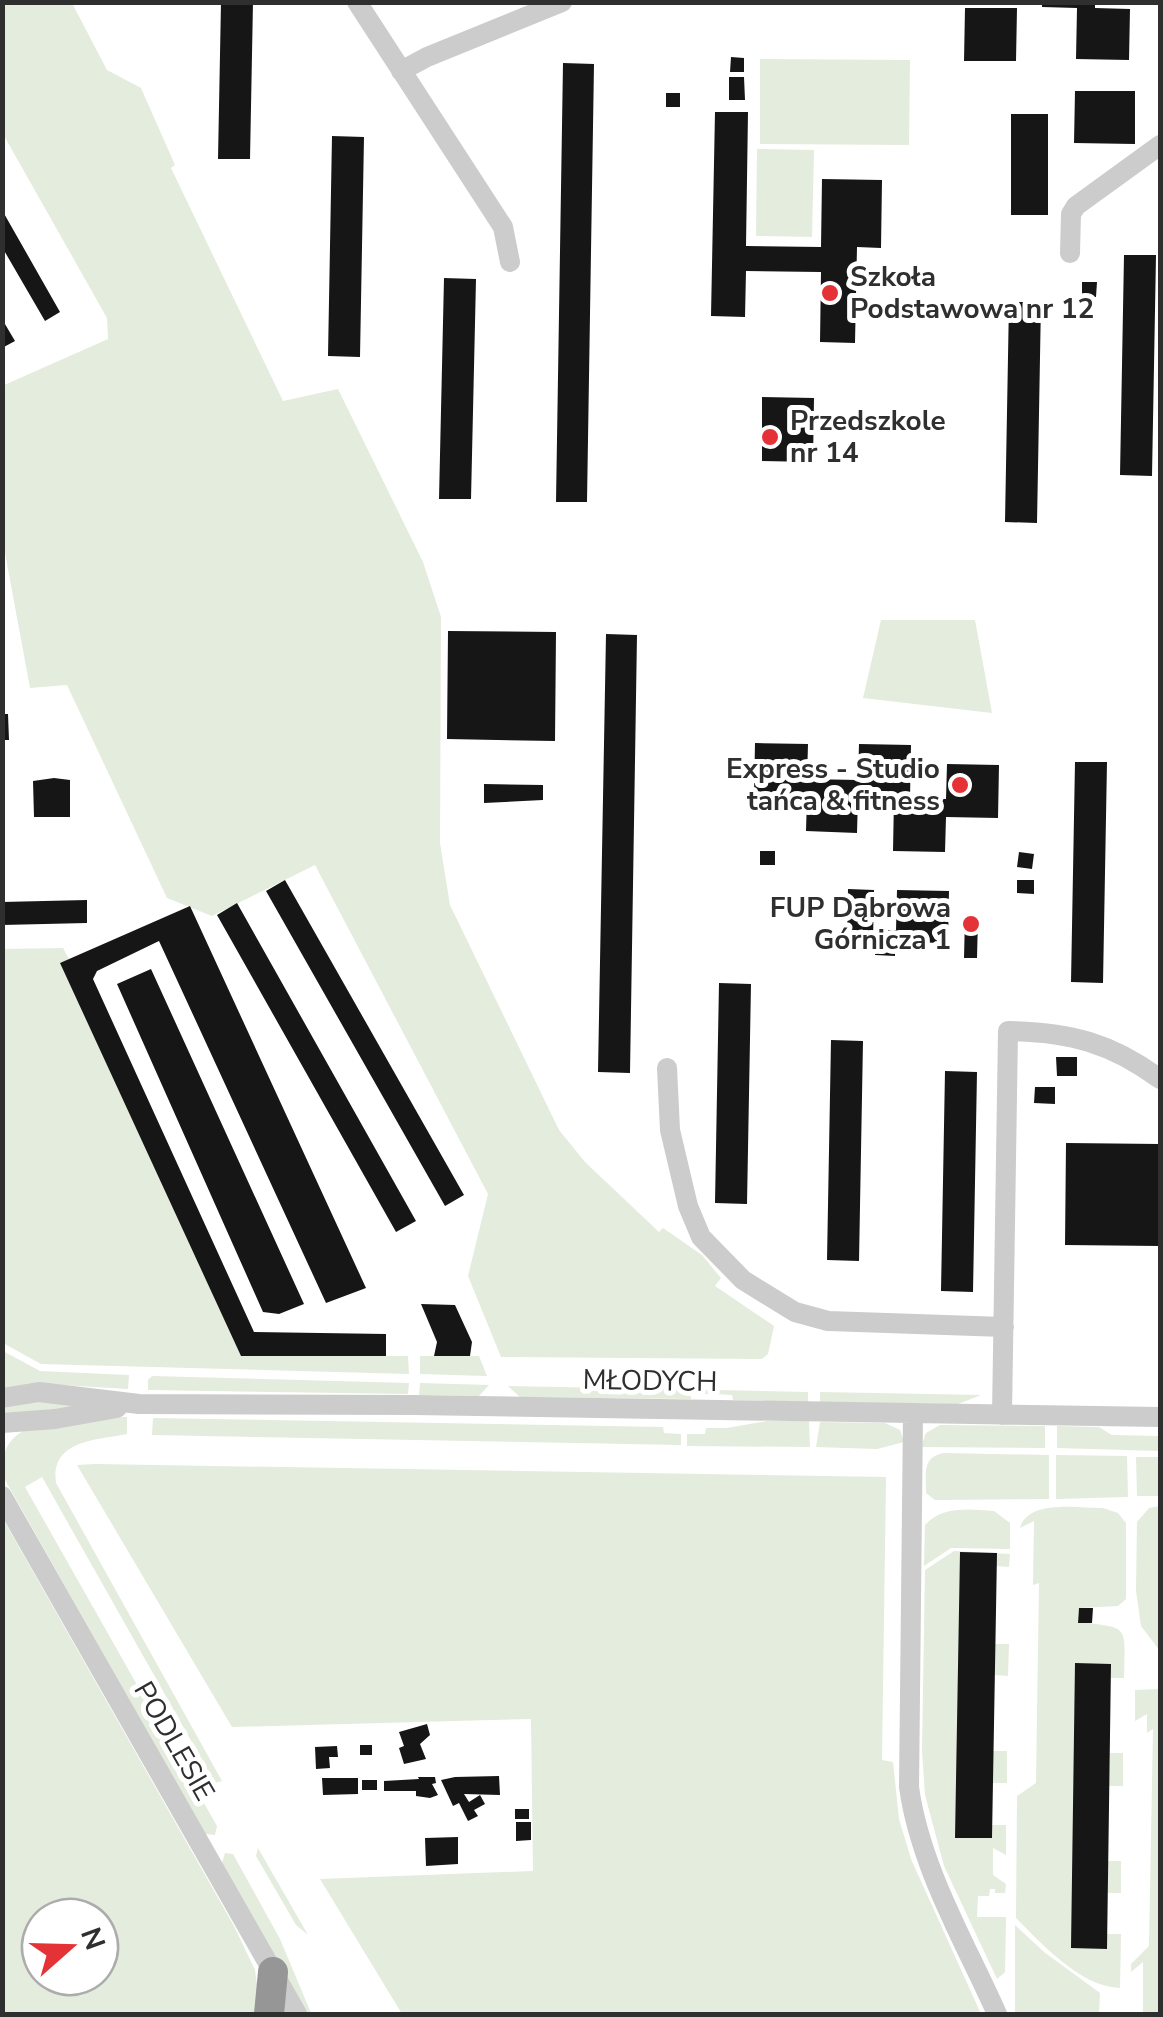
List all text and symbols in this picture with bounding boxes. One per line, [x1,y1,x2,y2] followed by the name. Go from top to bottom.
[850,258,1094,328] place label: Szkoła Podstawowa nr 12
[819,282,841,304] marker: Szkoła Podstawowa nr 12
[790,402,946,472] place label: Przedszkole nr 14
[759,426,781,448] marker: Przedszkole nr 14
[726,750,940,820] place label: Express - Studio tańca & fitness
[949,774,971,796] marker: Express - Studio tańca & fitness
[770,889,951,959] place label: FUP Dąbrowa Górnicza 1
[960,913,982,935] marker: FUP Dąbrowa Górnicza 1
[582,1361,718,1401] street label: MŁODYCH
[125,1674,223,1808] street label: PODLESIE
[20,1897,120,1997] north arrow
[71,1922,114,1955] text: N

